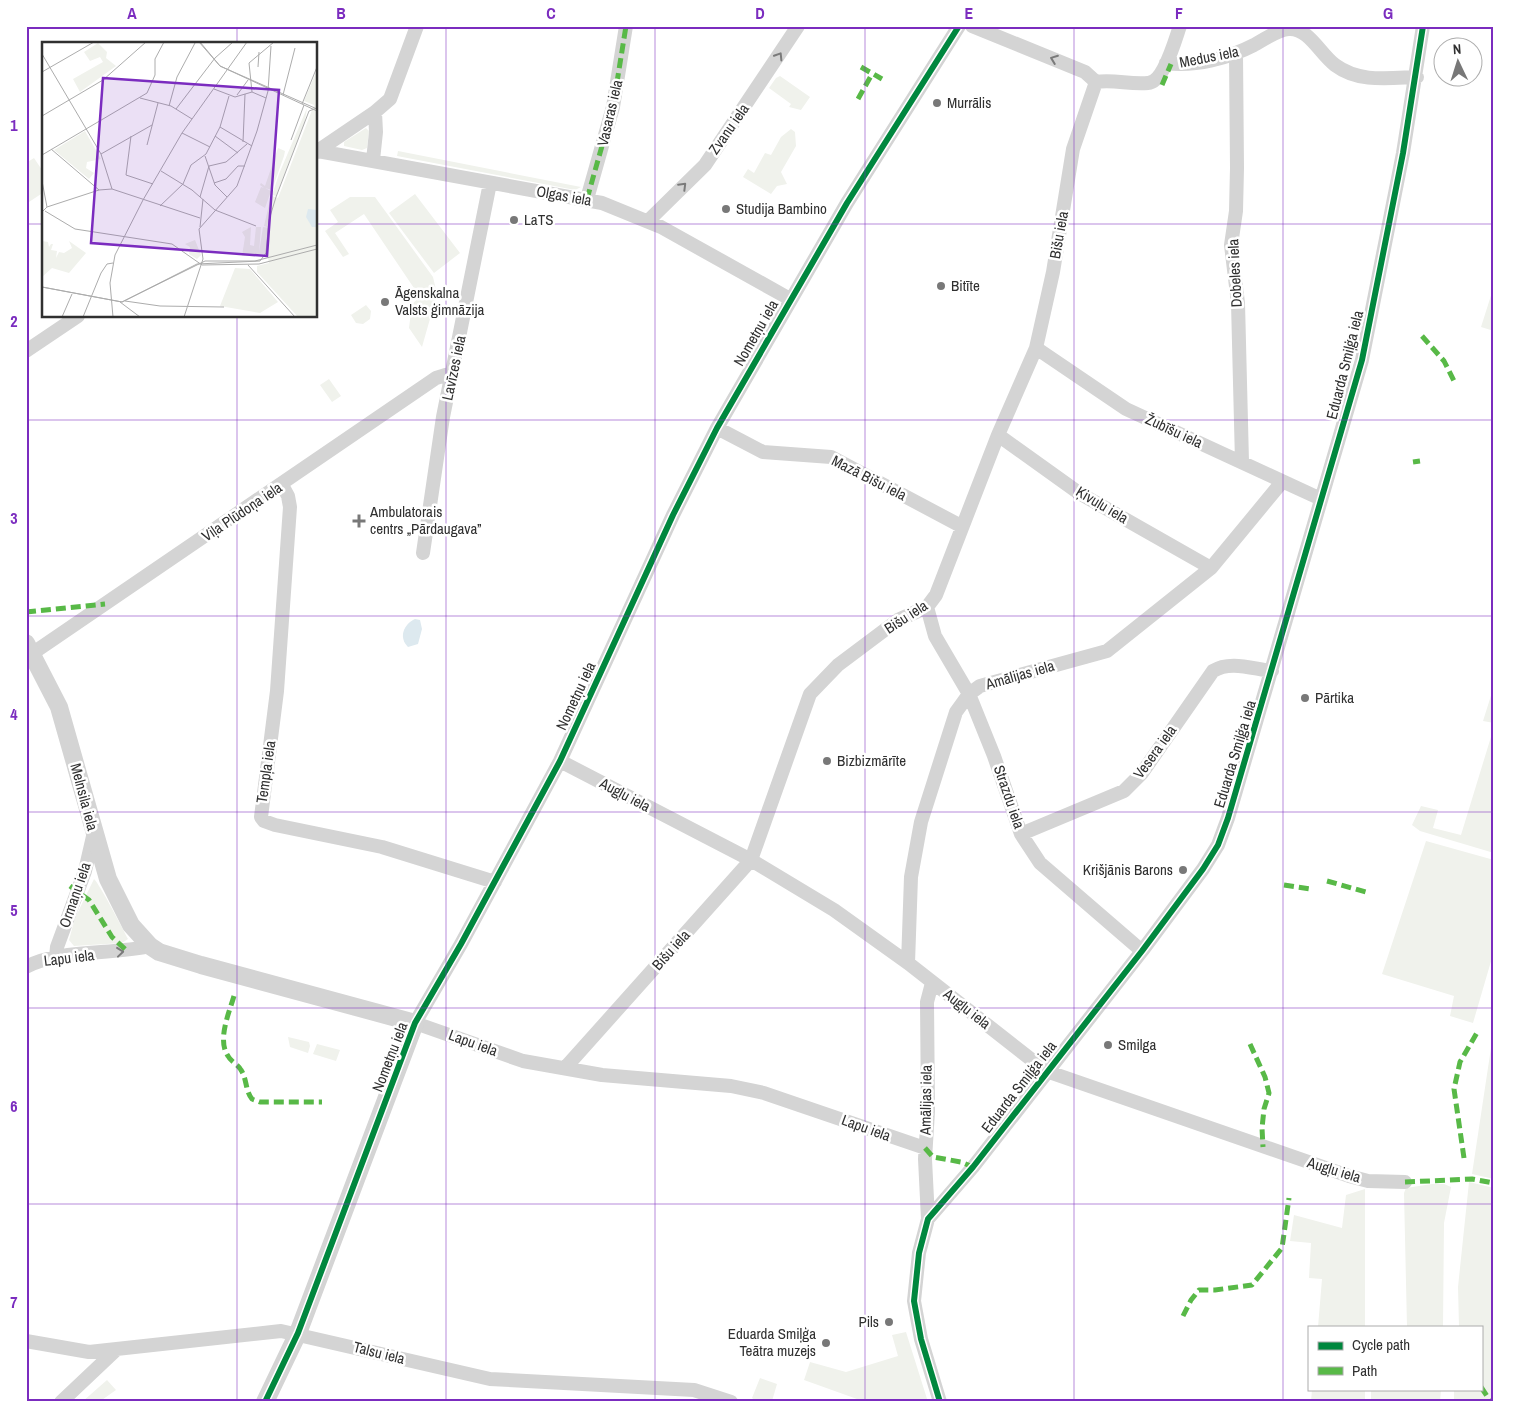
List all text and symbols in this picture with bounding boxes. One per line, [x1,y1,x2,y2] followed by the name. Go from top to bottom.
[127,2,137,24] text: A
[336,2,346,24] text: B
[546,2,556,24] text: C
[755,2,765,24] text: D
[965,2,974,24] text: E
[1175,2,1183,24] text: F
[1383,2,1393,24] text: G
[1432,38,1482,88] north arrow
[1177,40,1241,73] street label: Medus iela
[1452,40,1462,58] text: N
[42,42,318,318] inset map
[773,53,782,62] one-way arrow
[1050,55,1059,66] one-way arrow
[592,78,627,148] street label: Vasaras iela
[947,92,991,113] place label: Murrālis
[931,97,943,109] marker: Murrālis
[704,99,754,158] street label: Zvanu iela
[10,114,18,136] text: 1
[535,180,593,211] street label: Olgas iela
[677,183,686,192] one-way arrow
[736,198,827,219] place label: Studija Bambino
[720,203,732,215] marker: Studija Bambino
[524,209,553,230] place label: LaTS
[1044,209,1073,260] street label: Bišu iela
[508,214,520,226] marker: LaTS
[1222,238,1247,308] street label: Dobeles iela
[951,275,980,296] place label: Bitīte
[935,280,947,292] marker: Bitīte
[394,282,485,320] place label: Āgenskalna Valsts ģimnāzija
[379,296,391,308] marker: Āgenskalna Valsts ģimnāzija
[728,296,783,370] street label: Nometņu iela
[1321,308,1368,421] street label: Eduarda Smiļģa iela
[10,310,18,332] text: 2
[436,333,471,402] street label: Lavīzes iela
[1142,408,1206,453] street label: Žubīšu iela
[828,450,910,505] street label: Mazā Bišu iela
[197,477,286,546] street label: Viļa Plūdoņa iela
[1072,481,1132,528] street label: Ķivuļu iela
[369,501,481,539] place label: Ambulatorais centrs „Pārdaugava”
[10,507,18,529] text: 3
[352,514,366,528] marker: Ambulatorais centrs „Pārdaugava”
[880,595,932,638] street label: Bišu iela
[982,655,1057,695] street label: Amālijas iela
[551,658,601,733] street label: Nometņu iela
[1315,687,1354,708] place label: Pārtika
[1299,692,1311,704] marker: Pārtika
[1208,697,1261,810] street label: Eduarda Smiļģa iela
[10,703,18,725] text: 4
[1128,721,1181,783] street label: Vesera iela
[251,739,280,805] street label: Tempļa iela
[837,750,906,771] place label: Bizbizmārīte
[821,755,833,767] marker: Bizbizmārīte
[65,761,104,833] street label: Melnsila iela
[989,762,1030,831] street label: Strazdu iela
[595,772,654,817] street label: Augļu iela
[54,859,96,930] street label: Ormaņu iela
[1083,859,1173,880] place label: Krišjānis Barons
[1177,864,1189,876] marker: Krišjānis Barons
[10,899,18,921] text: 5
[647,925,695,974] street label: Bišu iela
[43,944,95,971] street label: Lapu iela
[117,947,125,958] one-way arrow
[938,983,995,1034] street label: Augļu iela
[367,1019,413,1095] street label: Nometņu iela
[446,1024,501,1061] street label: Lapu iela
[1118,1034,1156,1055] place label: Smilga
[976,1036,1061,1137] street label: Eduarda Smiļģa iela
[1102,1039,1114,1051] marker: Smilga
[914,1064,937,1136] street label: Amālijas iela
[10,1095,18,1117] text: 6
[839,1109,894,1146] street label: Lapu iela
[1304,1151,1364,1188] street label: Augļu iela
[10,1291,18,1313] text: 7
[858,1311,879,1332] place label: Pils
[883,1316,895,1328] marker: Pils
[728,1323,816,1361] place label: Eduarda Smiļģa Teātra muzejs
[1308,1326,1482,1390] legend
[1352,1334,1410,1355] text: Cycle path
[351,1336,407,1369] street label: Talsu iela
[820,1337,832,1349] marker: Eduarda Smiļģa Teātra muzejs
[1352,1360,1377,1381] text: Path

